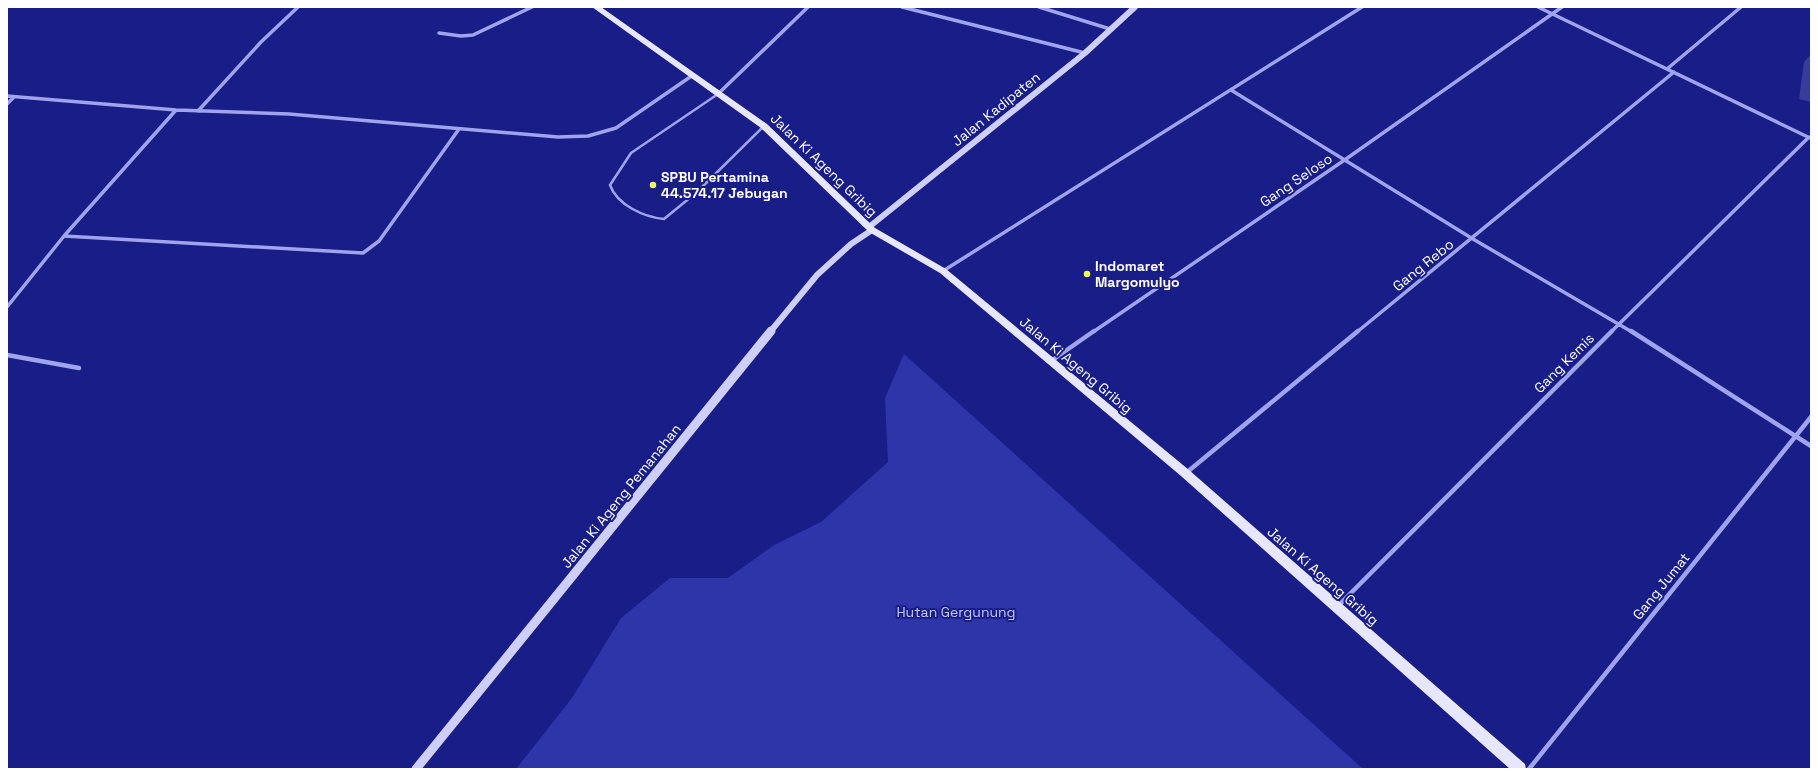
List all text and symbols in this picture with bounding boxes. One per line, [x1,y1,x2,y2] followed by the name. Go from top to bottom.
[948,68,1044,150] street label: Jalan Kadipaten
[767,109,881,221] street label: Jalan Ki Ageng Gribig
[1256,149,1336,211] street label: Gang Seloso
[661,168,788,202] place label: SPBU Pertamina 44.574.17 Jebugan
[648,180,658,190] marker: SPBU Pertamina 44.574.17 Jebugan
[1389,235,1457,295] street label: Gang Rebo
[1095,257,1180,291] place label: Indomaret Margomulyo
[1082,269,1092,279] marker: Indomaret Margomulyo
[1016,313,1136,417] street label: Jalan Ki Ageng Gribig
[1530,329,1598,397] street label: Gang Kemis
[557,420,685,572] street label: Jalan Ki Ageng Pemanahan
[1264,523,1382,629] street label: Jalan Ki Ageng Gribig
[1628,549,1694,623] street label: Gang Jumat
[896,603,1016,621] park label: Hutan Gergunung

